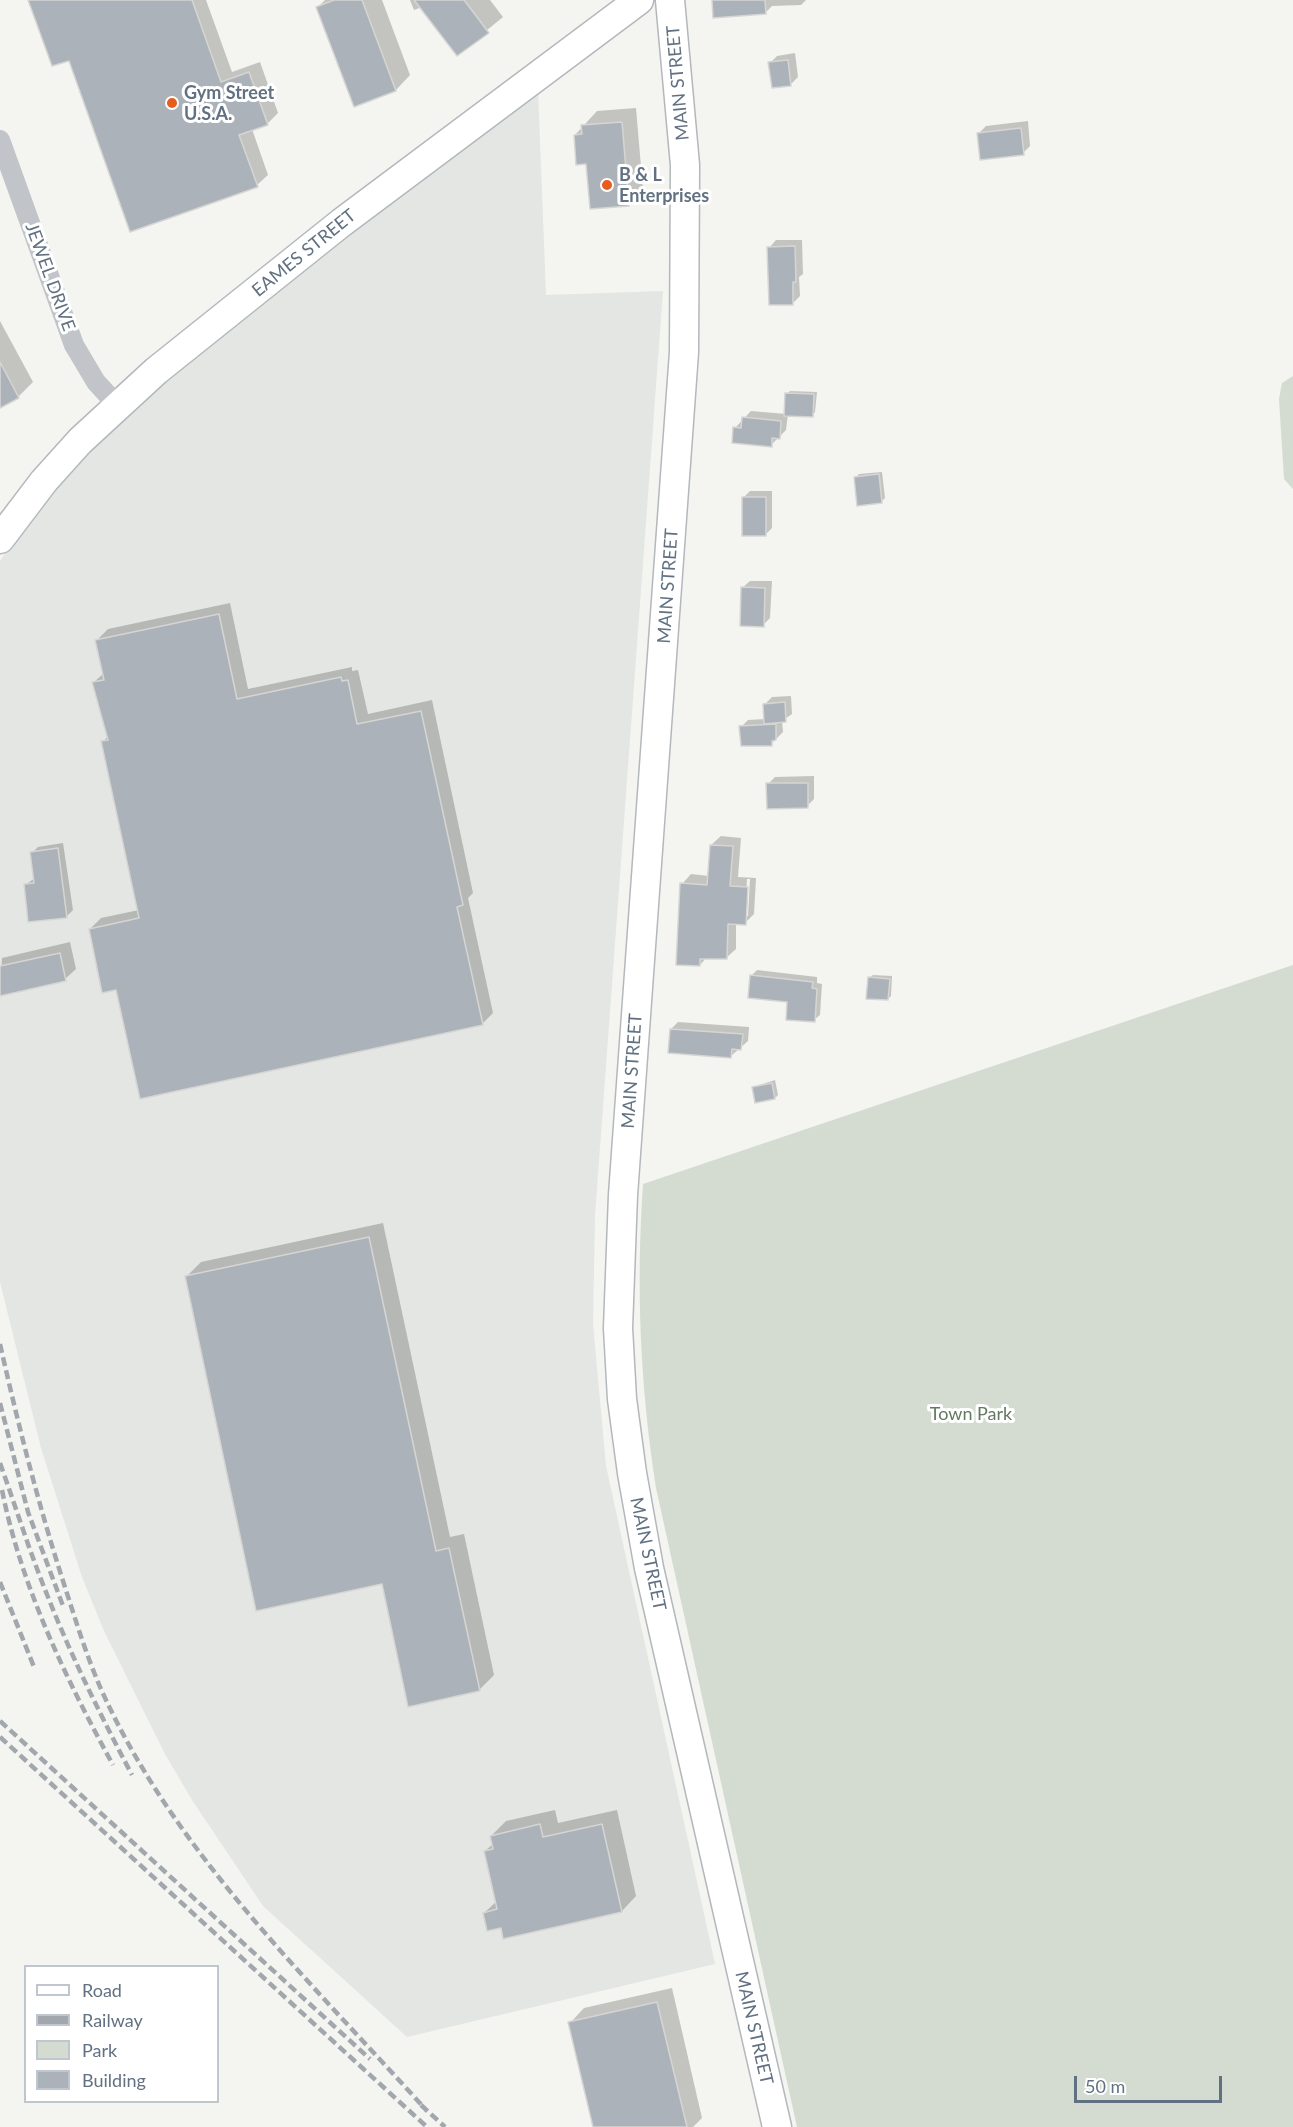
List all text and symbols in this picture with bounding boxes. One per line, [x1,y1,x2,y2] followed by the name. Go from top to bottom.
[662,25,694,141] street label: MAIN STREET
[184,82,274,124] place label: Gym Street U.S.A.
[165,96,179,110] marker: Gym Street U.S.A.
[619,164,709,207] place label: B & L Enterprises
[600,178,614,192] marker: B & L Enterprises
[248,205,360,301] street label: EAMES STREET
[20,220,80,334] street label: JEWEL DRIVE
[653,528,683,644] street label: MAIN STREET
[617,1013,647,1129] street label: MAIN STREET
[930,1403,1012,1425] park label: Town Park
[625,1495,671,1613] street label: MAIN STREET
[24,1965,219,2103] legend
[730,1969,778,2087] street label: MAIN STREET
[82,1979,122,2001] text: Road
[82,2009,143,2031] text: Railway
[82,2039,117,2061] text: Park
[1077,2064,1226,2102] scale bar
[82,2069,146,2091] text: Building
[1085,2075,1125,2097] text: 50 m

